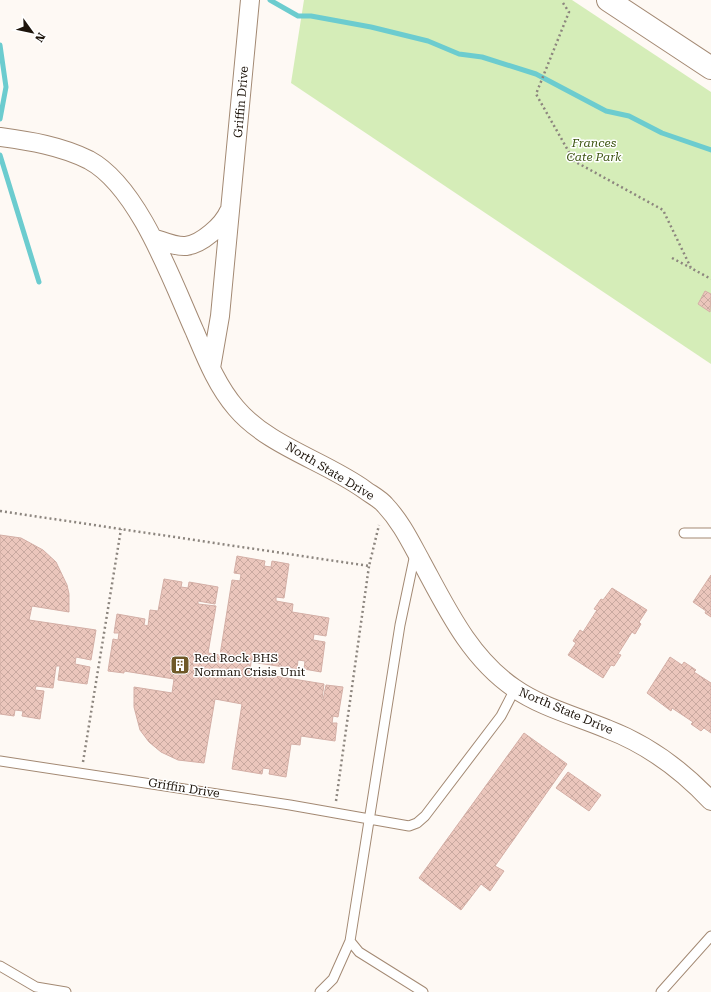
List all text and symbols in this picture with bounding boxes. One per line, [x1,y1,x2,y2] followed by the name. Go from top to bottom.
[12,12,52,52] north arrow
[32,30,48,45] text: N
[231,65,251,139] street label: Griffin Drive
[566,136,622,164] park label: Frances Cate Park
[283,439,377,503] street label: North State Drive
[194,651,306,679] place label: Red Rock BHS Norman Crisis Unit
[169,654,191,676] building icon: Red Rock BHS Norman Crisis Unit
[517,685,615,737] street label: North State Drive
[147,775,221,801] street label: Griffin Drive

